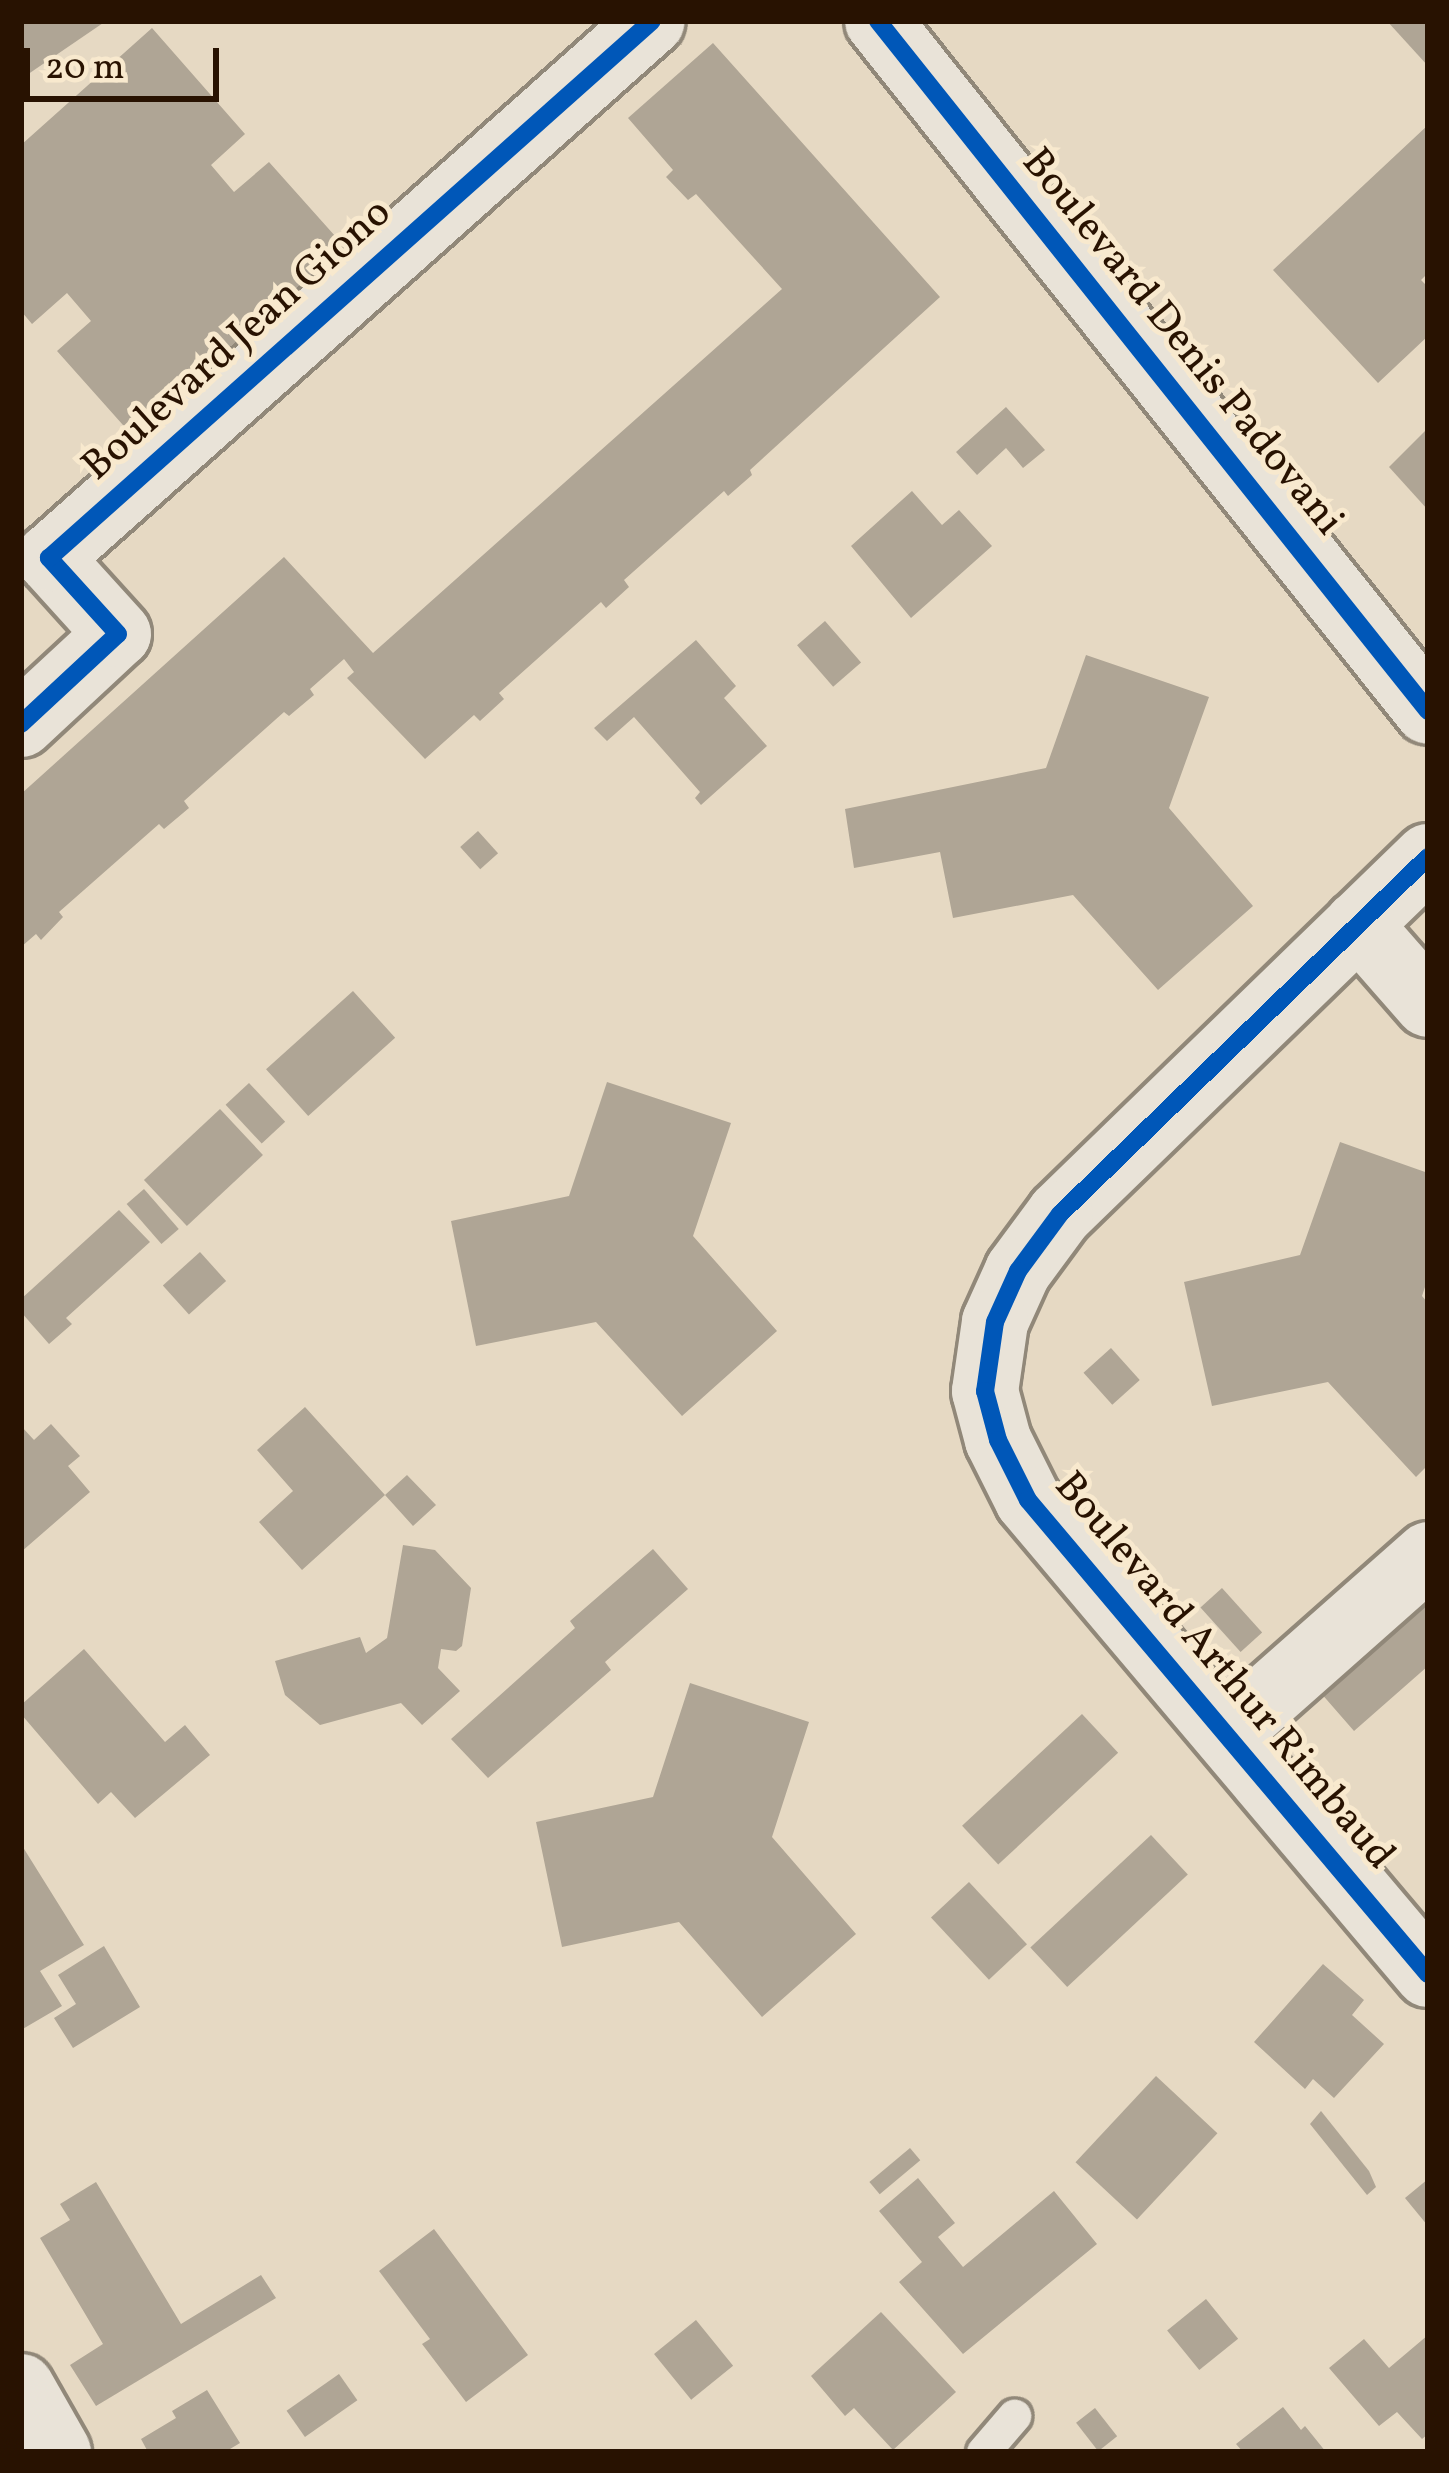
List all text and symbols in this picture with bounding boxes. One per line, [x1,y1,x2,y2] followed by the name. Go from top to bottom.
[30,24,225,98] scale bar
[45,44,125,94] text: 20 m
[1009,139,1353,547] street label: Boulevard Denis Padovani
[73,189,403,493] street label: Boulevard Jean Giono
[1042,1463,1404,1881] street label: Boulevard Arthur Rimbaud

